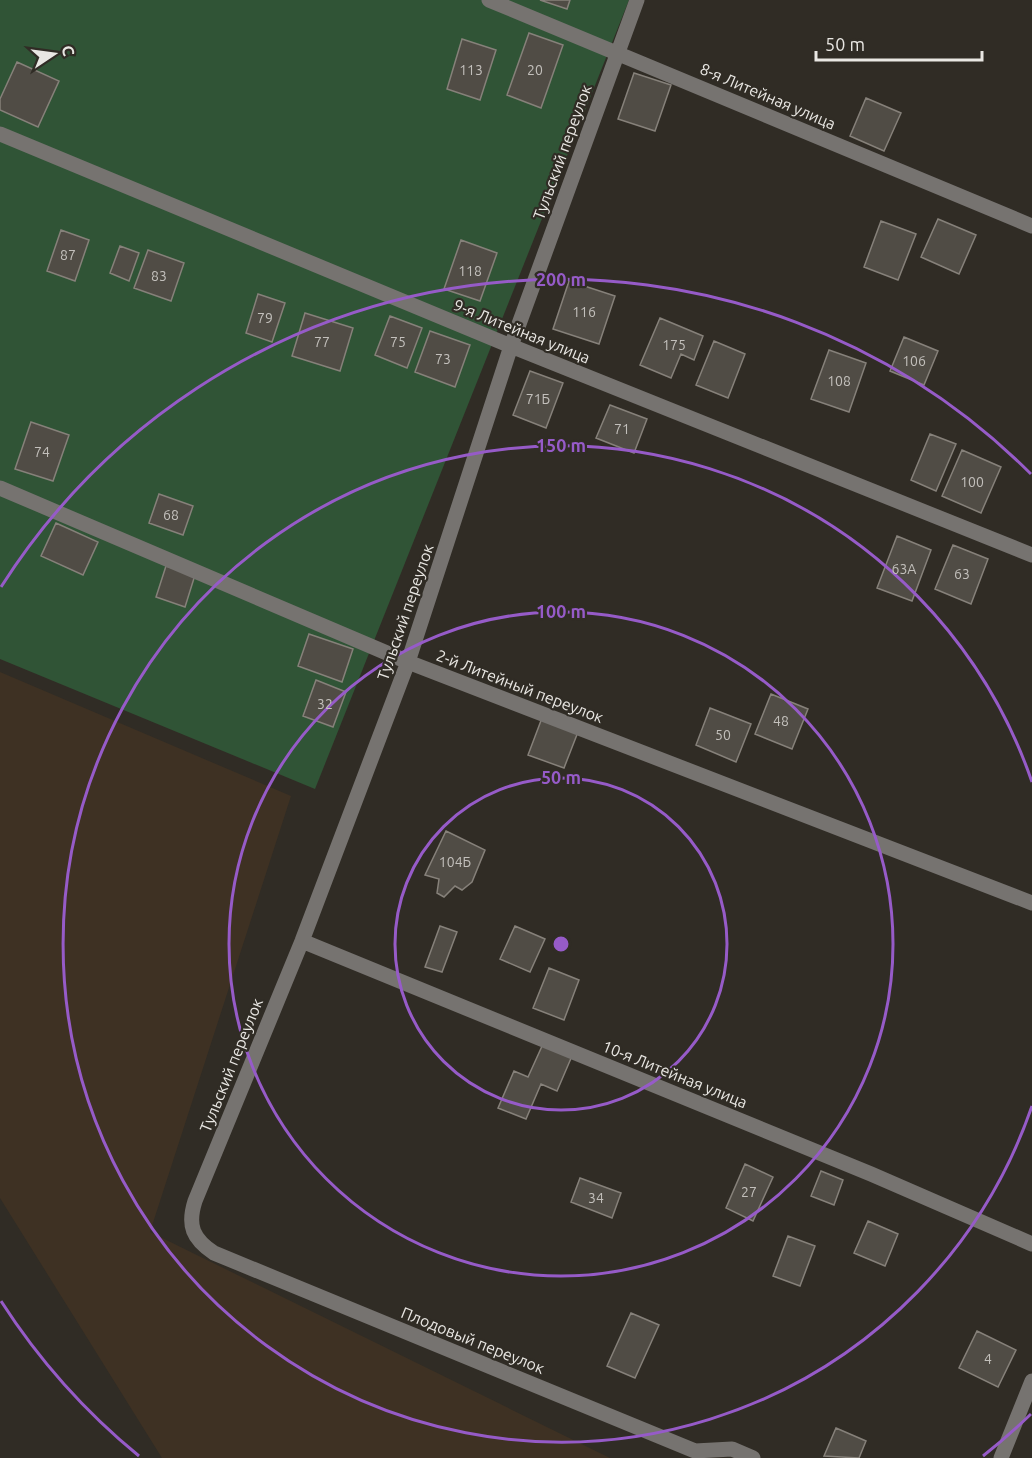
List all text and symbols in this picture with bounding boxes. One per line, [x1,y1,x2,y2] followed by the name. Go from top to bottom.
[24,24,84,84] north arrow
[816,24,982,62] scale bar
[825,34,865,54] text: 50 m
[59,44,79,58] text: С
[698,59,838,133] street label: 8-я Литейная улица
[459,62,483,78] house number: 113
[527,62,543,78] house number: 20
[529,82,595,222] street label: Тульский переулок
[60,247,76,263] house number: 87
[458,263,482,279] house number: 118
[151,268,167,284] house number: 83
[536,269,586,289] text: 200 m
[451,295,593,367] street label: 9-я Литейная улица
[572,304,596,320] house number: 116
[257,310,273,326] house number: 79
[314,334,330,350] house number: 77
[390,334,406,350] house number: 75
[662,337,686,353] house number: 175
[435,351,451,367] house number: 73
[902,353,926,369] house number: 106
[827,373,851,389] house number: 108
[526,391,550,407] house number: 71Б
[614,421,630,437] house number: 71
[536,435,586,455] text: 150 m
[34,444,50,460] house number: 74
[960,474,984,490] house number: 100
[163,507,179,523] house number: 68
[373,542,437,682] street label: Тульский переулок
[892,561,916,577] house number: 63А
[954,566,970,582] house number: 63
[536,601,586,621] text: 100 m
[434,646,606,726] street label: 2-й Литейный переулок
[317,696,333,712] house number: 32
[773,713,789,729] house number: 48
[715,727,731,743] house number: 50
[541,767,581,787] text: 50 m
[439,854,471,870] house number: 104Б
[551,934,571,954] centre of rings
[196,995,266,1135] street label: Тульский переулок
[600,1037,750,1111] street label: 10-я Литейная улица
[741,1184,757,1200] house number: 27
[588,1190,604,1206] house number: 34
[399,1303,547,1377] street label: Плодовый переулок
[984,1351,992,1367] house number: 4

